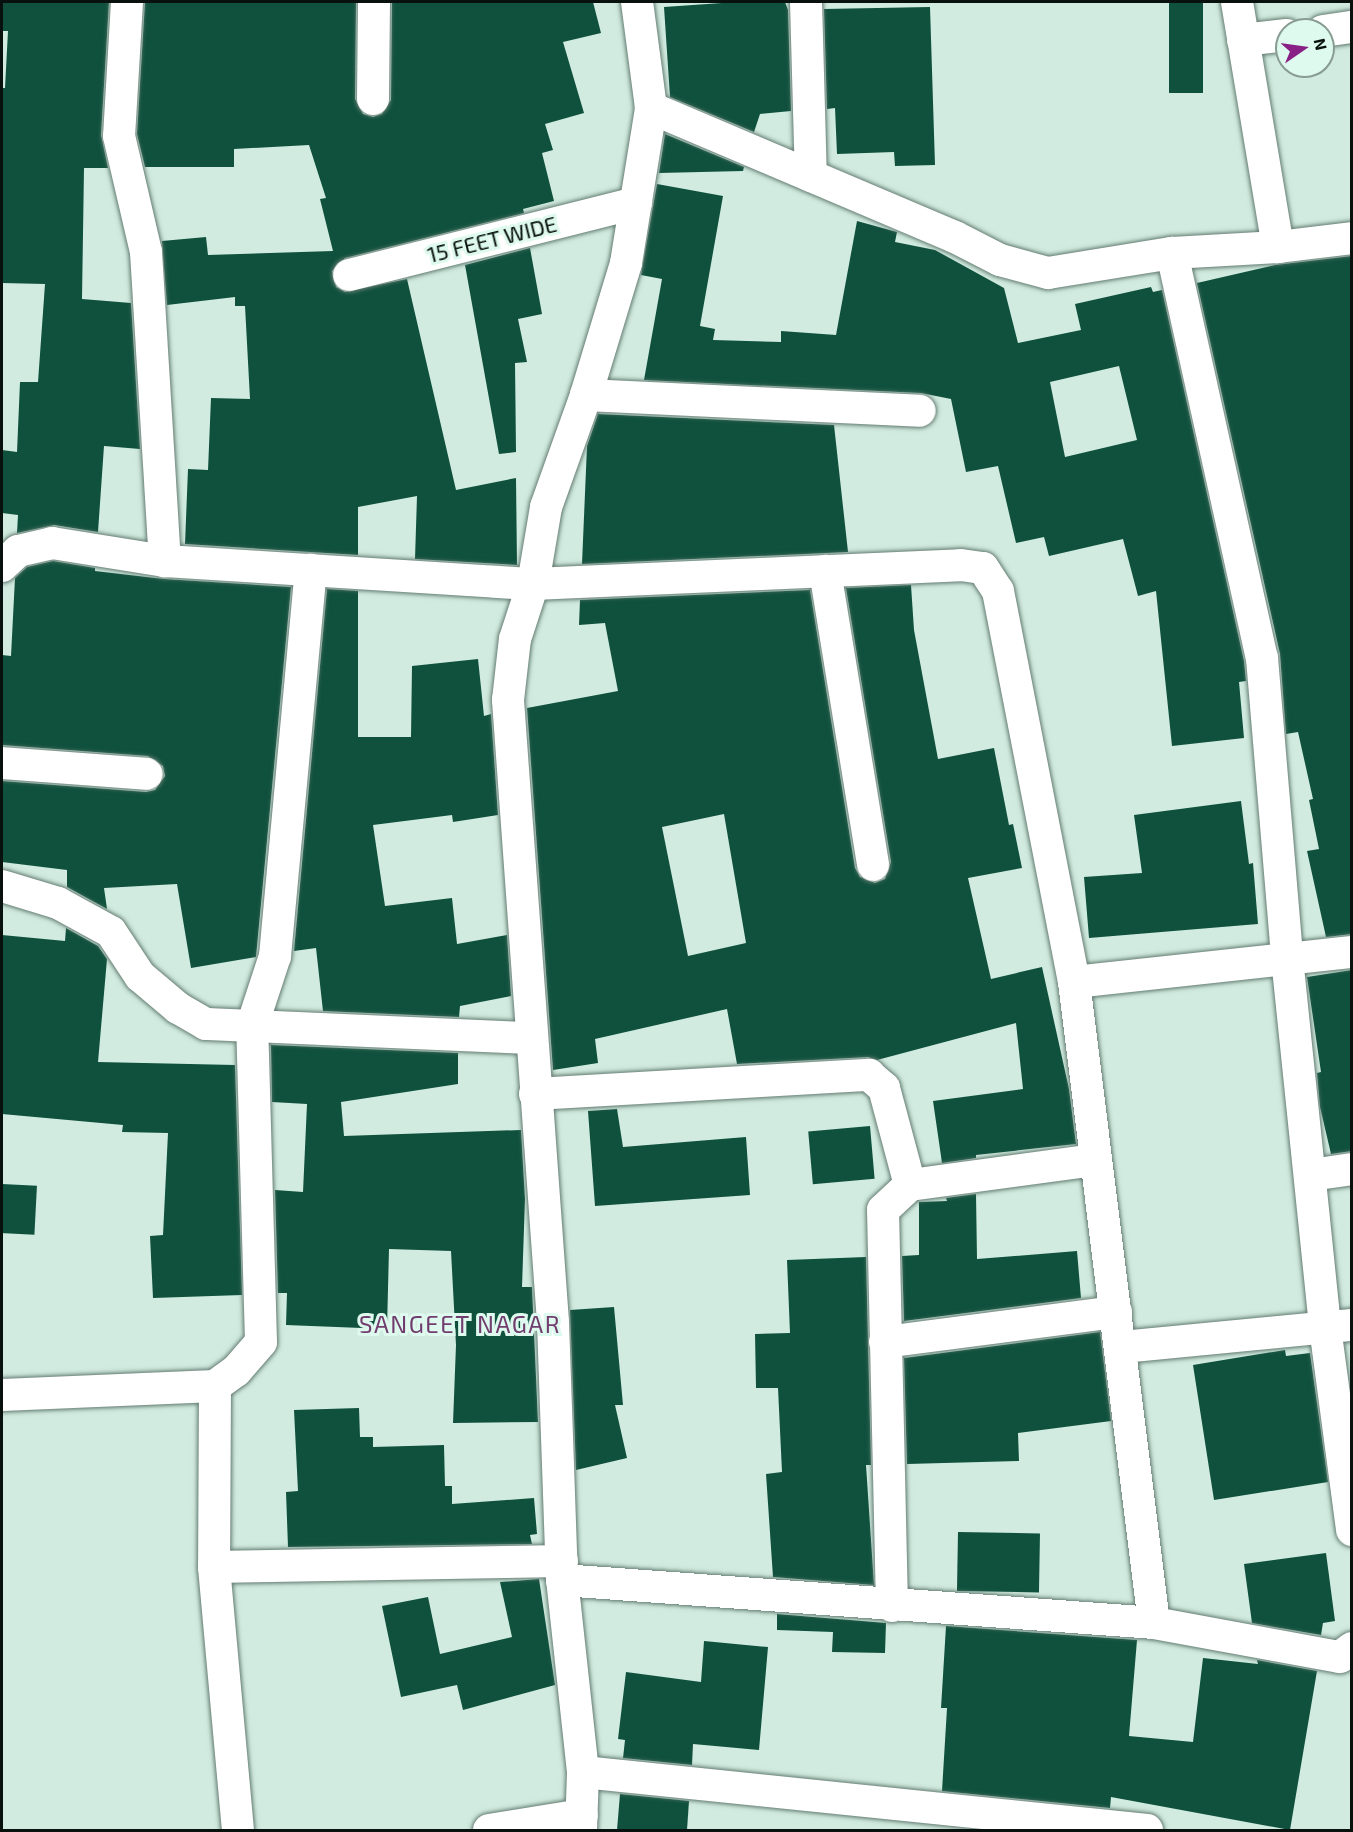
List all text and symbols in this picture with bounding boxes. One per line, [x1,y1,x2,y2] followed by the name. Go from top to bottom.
[1275,18,1335,78] north arrow
[1311,37,1332,52] text: N
[424,210,560,268] street label: 15 FEET WIDE
[359,1310,561,1338] district label: SANGEET NAGAR

